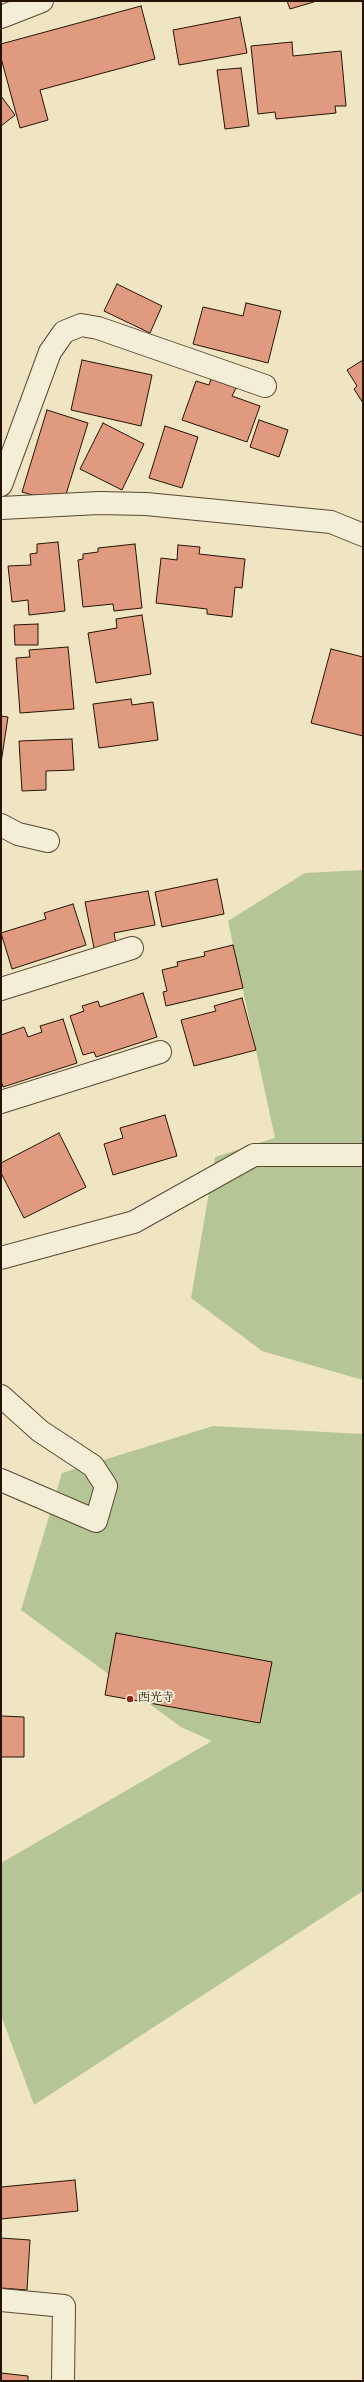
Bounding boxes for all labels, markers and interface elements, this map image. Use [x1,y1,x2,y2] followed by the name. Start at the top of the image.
[138,1692,174,1706] place label: 西光寺
[125,1694,135,1704] marker: 西光寺

